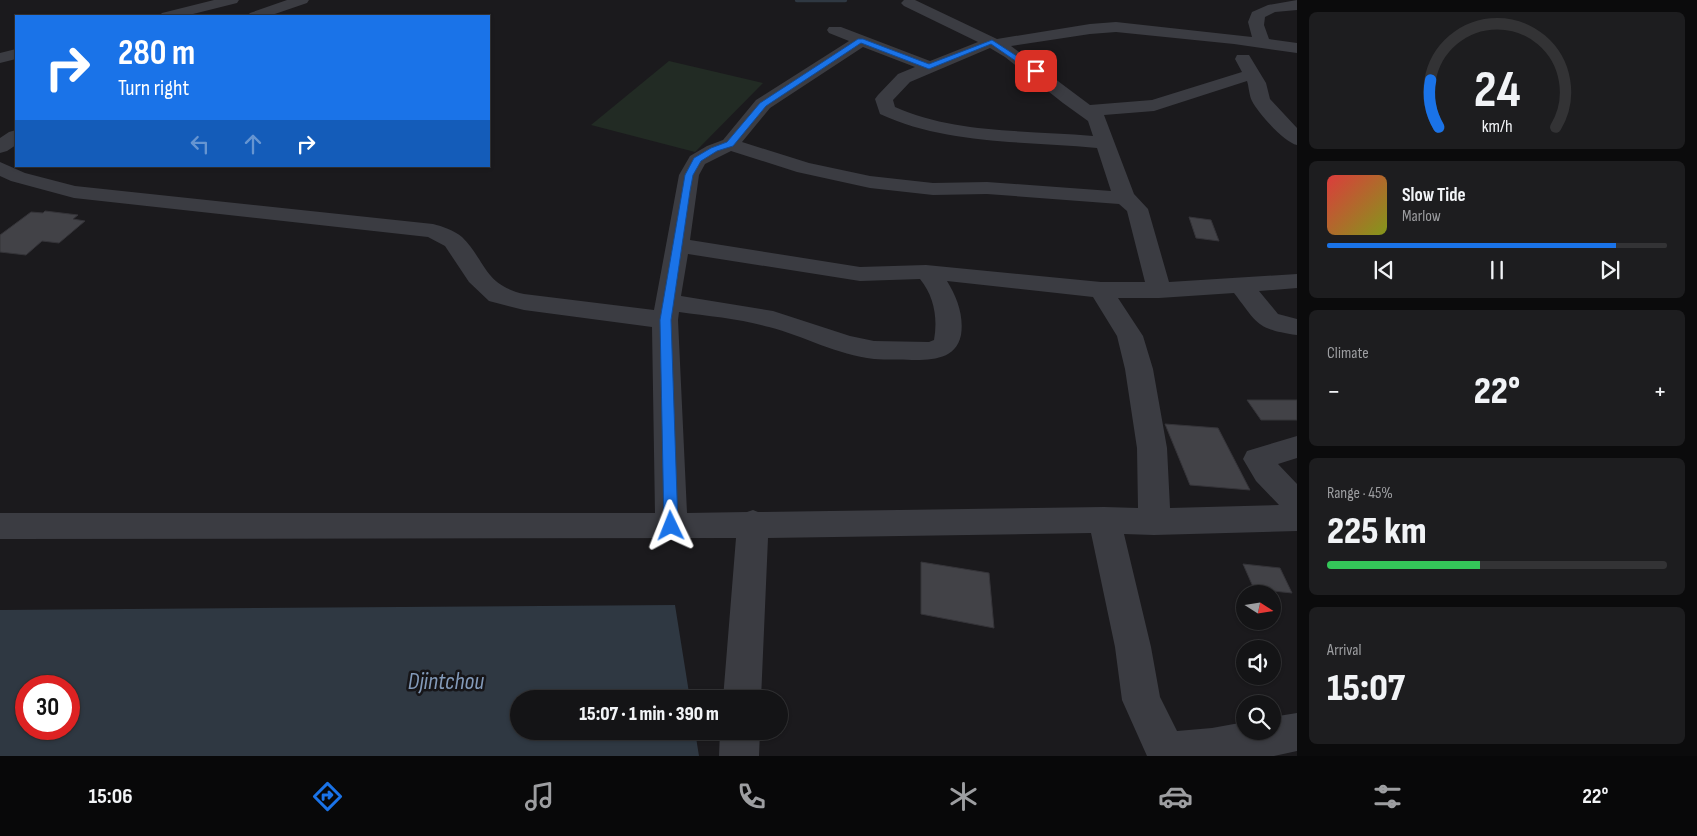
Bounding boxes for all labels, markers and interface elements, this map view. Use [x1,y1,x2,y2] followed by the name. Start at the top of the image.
[118,32,195,75] text: 280 m
[35,35,100,100] icon: right
[1015,50,1057,92] pin
[1022,57,1050,85] icon: arrive
[1474,59,1520,122] text: 24
[118,75,189,102] text: Turn right
[1482,116,1512,137] text: km/h
[186,130,214,158] icon: left
[239,130,267,158] icon: ahead
[292,130,320,158] icon: right
[1402,184,1466,207] text: Slow Tide
[1402,207,1441,226] text: Marlow
[1370,256,1398,284] icon: previous
[1483,256,1511,284] icon: pause
[1596,256,1624,284] icon: next
[1327,344,1369,363] text: Climate
[1474,369,1520,414] text: 22°
[1327,375,1341,408] text: −
[1653,375,1667,408] text: +
[1327,484,1393,503] text: Range · 45%
[644,499,696,551] position arrow
[1327,509,1427,554] text: 225 km
[1236,585,1281,630] north arrow
[1236,585,1281,740] map controls
[1236,640,1281,685] button: sound
[1327,641,1361,660] text: Arrival
[1327,666,1405,711] text: 15:07
[408,667,484,696] water label: Djintchou
[15,675,80,740] speed limit sign: 30
[1236,695,1281,740] button: search
[579,703,719,726] text: 15:07 · 1 min · 390 m
[310,779,345,814] icon: directions
[522,779,557,814] icon: music
[734,779,769,814] icon: phone
[946,779,981,814] icon: climate
[1158,779,1193,814] icon: car
[1370,779,1405,814] icon: filters
[89,783,133,810] text: 15:06
[1582,783,1608,810] text: 22°

